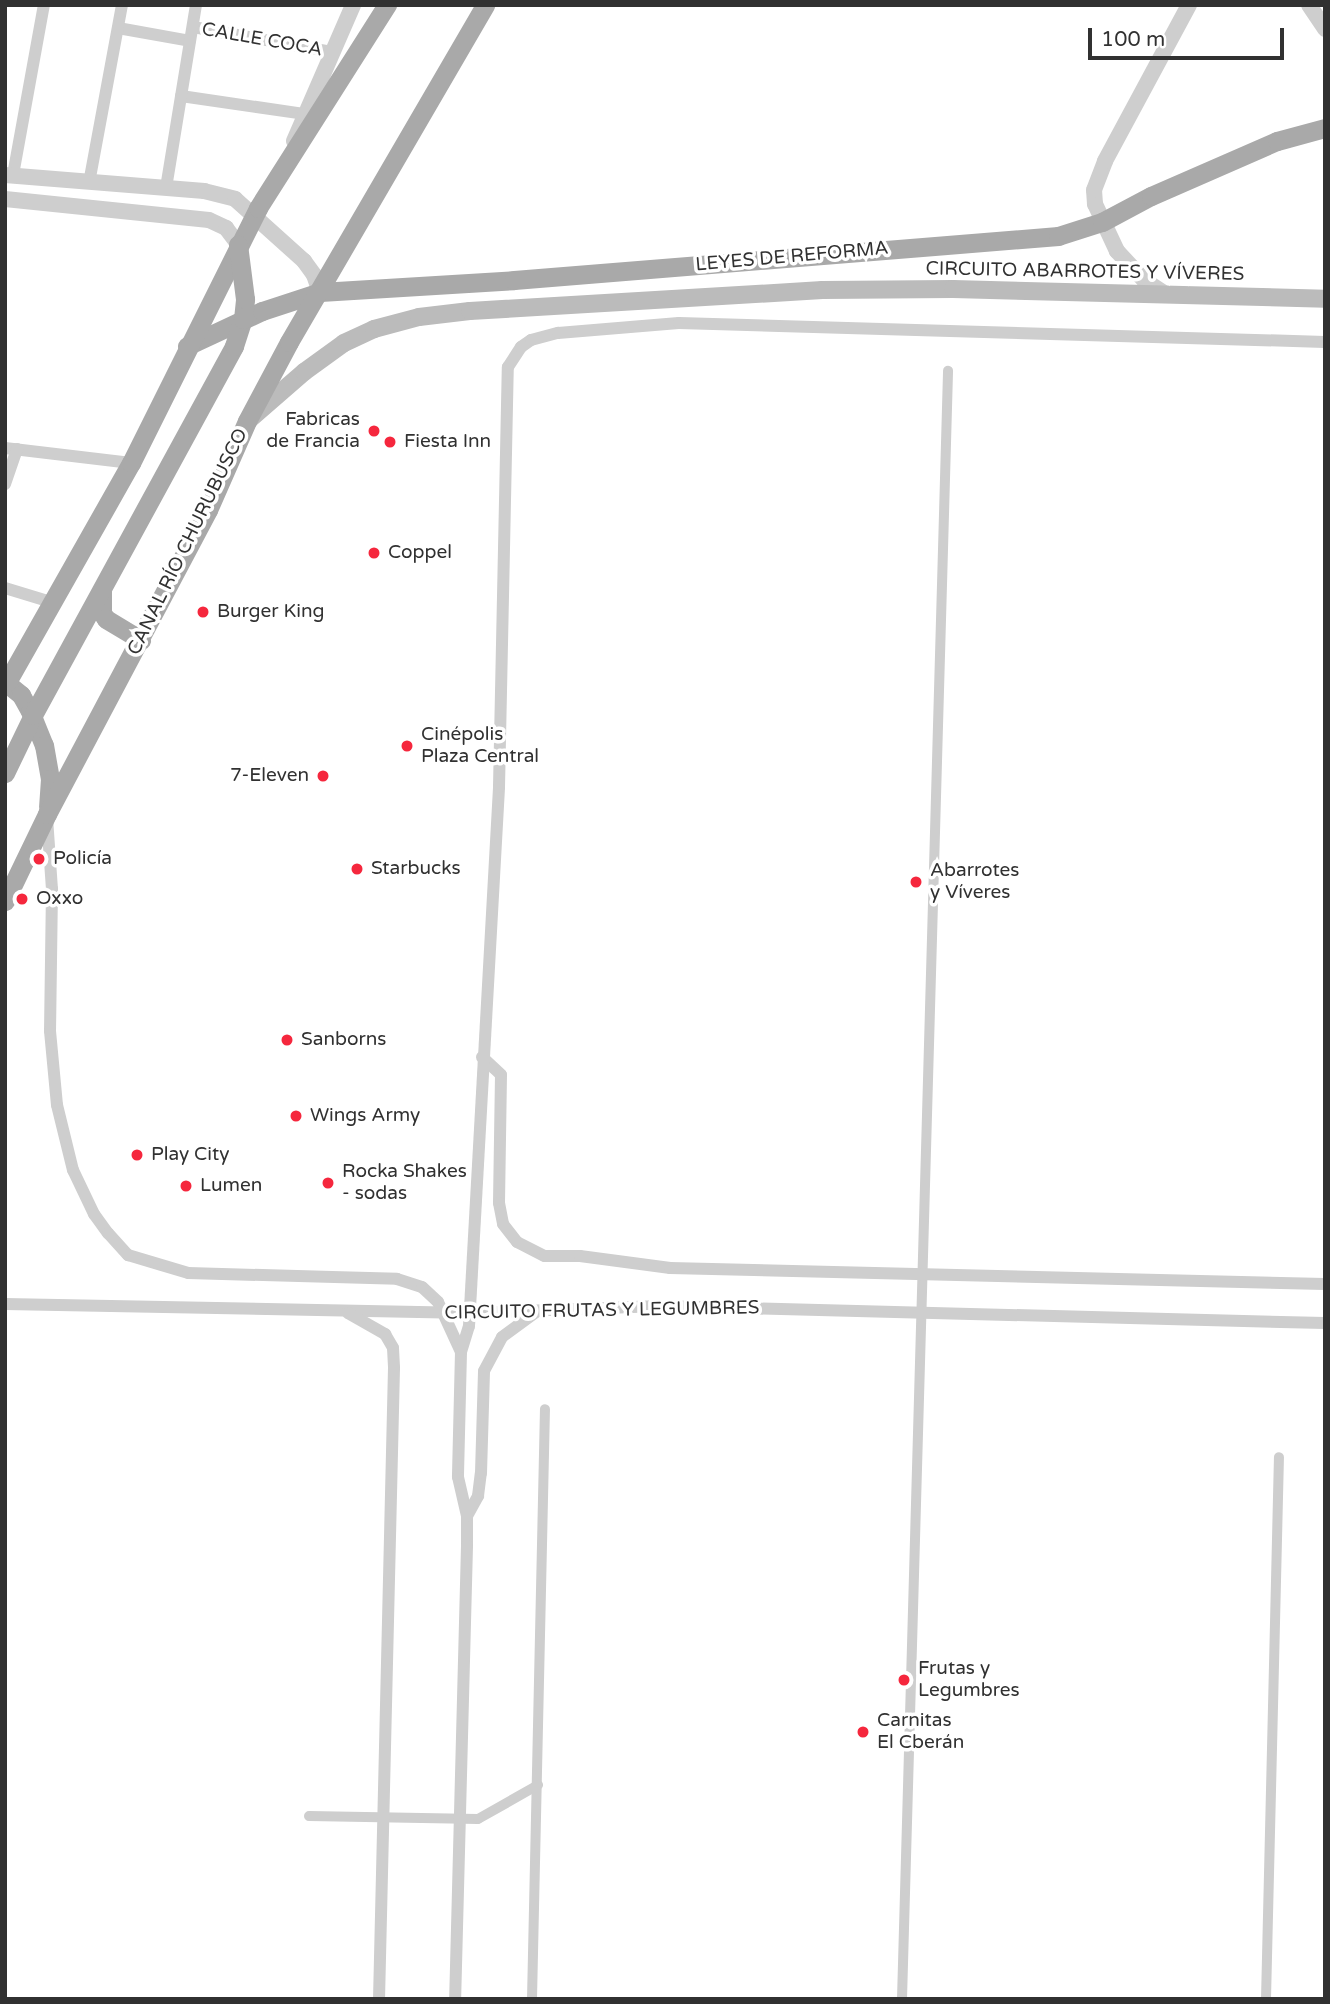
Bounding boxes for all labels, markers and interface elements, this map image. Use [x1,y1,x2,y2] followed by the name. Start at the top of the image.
[1092,14,1288,58] scale bar
[200,18,324,62] street label: CALLE COCA
[1101,27,1165,52] text: 100 m
[695,237,889,277] street label: LEYES DE REFORMA
[925,258,1245,286] street label: CIRCUITO ABARROTES Y VÍVERES
[266,409,360,453] place label: Fabricas de Francia
[366,423,382,439] marker: Fabricas de Francia
[123,425,253,659] street label: CANAL RÍO CHURUBUSCO
[404,431,491,453] place label: Fiesta Inn
[382,434,398,450] marker: Fiesta Inn
[388,542,452,564] place label: Coppel
[366,545,382,561] marker: Coppel
[217,601,325,623] place label: Burger King
[195,604,211,620] marker: Burger King
[421,724,539,768] place label: Cinépolis Plaza Central
[399,738,415,754] marker: Cinépolis Plaza Central
[230,765,309,787] place label: 7-Eleven
[315,768,331,784] marker: 7-Eleven
[53,848,112,870] place label: Policía
[31,851,47,867] marker: Policía
[371,858,461,880] place label: Starbucks
[930,860,1019,904] place label: Abarrotes y Víveres
[349,861,365,877] marker: Starbucks
[908,874,924,890] marker: Abarrotes y Víveres
[36,888,83,910] place label: Oxxo
[14,891,30,907] marker: Oxxo
[301,1029,386,1051] place label: Sanborns
[279,1032,295,1048] marker: Sanborns
[310,1105,420,1127] place label: Wings Army
[288,1108,304,1124] marker: Wings Army
[151,1144,229,1166] place label: Play City
[129,1147,145,1163] marker: Play City
[342,1161,467,1205] place label: Rocka Shakes - sodas
[200,1175,262,1197] place label: Lumen
[320,1175,336,1191] marker: Rocka Shakes - sodas
[178,1178,194,1194] marker: Lumen
[444,1297,760,1325] street label: CIRCUITO FRUTAS Y LEGUMBRES
[918,1658,1020,1702] place label: Frutas y Legumbres
[896,1672,912,1688] marker: Frutas y Legumbres
[877,1710,964,1754] place label: Carnitas El Cberán
[855,1724,871,1740] marker: Carnitas El Cberán

